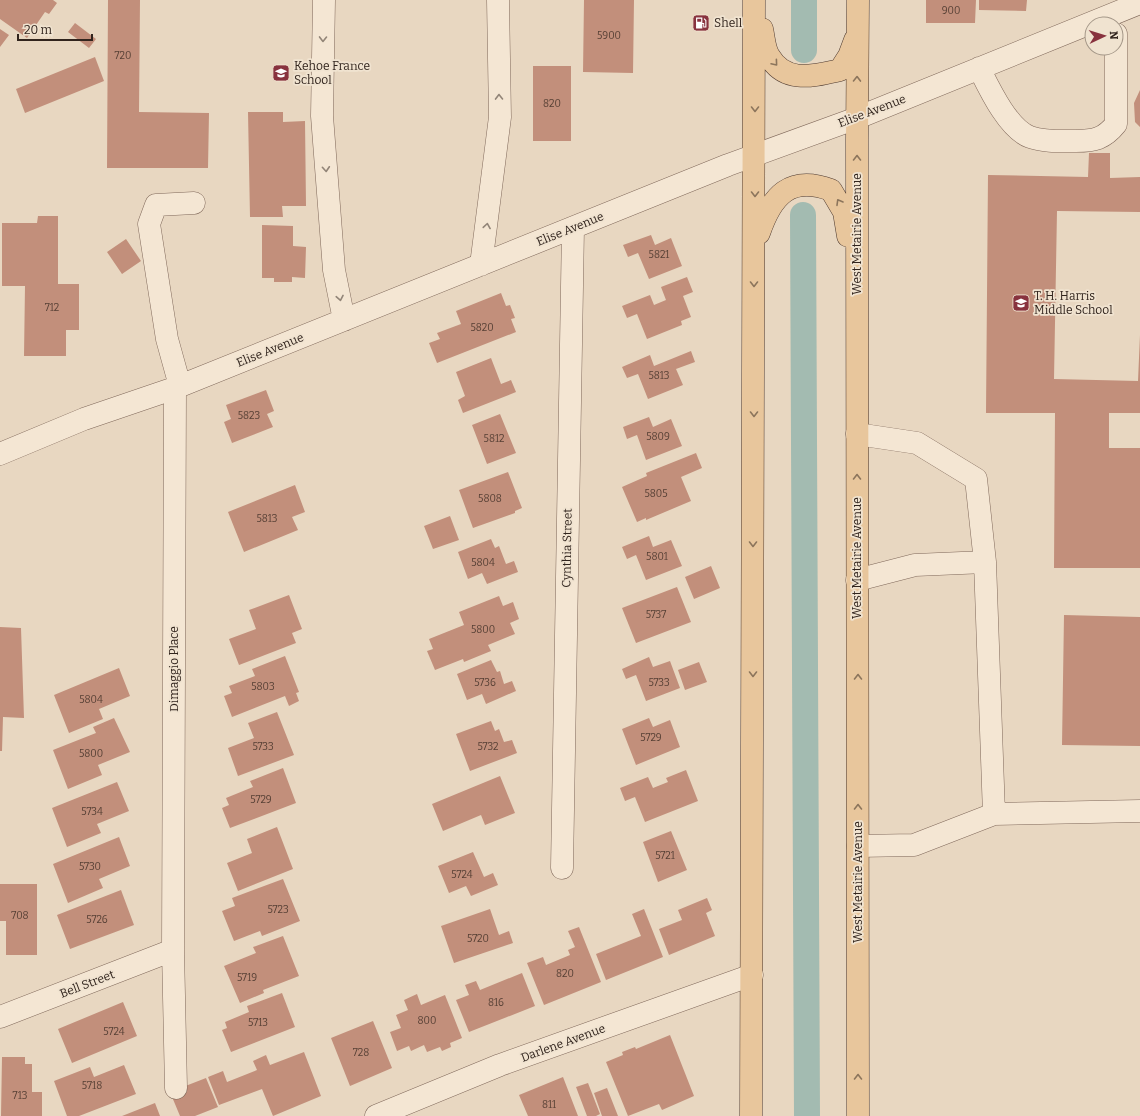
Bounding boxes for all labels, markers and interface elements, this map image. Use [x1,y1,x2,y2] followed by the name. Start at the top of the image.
[942,5,960,17] house number: 900
[691,13,711,33] fuel station icon: Shell
[18,16,92,42] scale bar
[714,16,743,30] place label: Shell
[1084,16,1124,56] north arrow
[24,23,53,37] text: 20 m
[597,30,621,42] house number: 5900
[1107,31,1120,41] text: N
[319,36,327,42] one-way arrow
[115,50,131,62] house number: 720
[294,59,370,87] place label: Kehoe France School
[771,59,778,66] one-way arrow
[271,63,291,83] school or university icon: Kehoe France School
[853,76,861,82] one-way arrow
[836,92,908,130] street label: Elise Avenue
[495,94,503,100] one-way arrow
[543,98,561,110] house number: 820
[751,106,759,112] one-way arrow
[853,155,861,161] one-way arrow
[322,166,331,172] one-way arrow
[850,173,864,295] street label: West Metairie Avenue
[751,191,759,197] one-way arrow
[836,199,843,206] one-way arrow
[534,209,606,249] street label: Elise Avenue
[482,223,491,229] one-way arrow
[649,249,669,261] house number: 5821
[750,281,758,287] one-way arrow
[1034,289,1113,317] place label: T. H. Harris Middle School
[1011,293,1031,313] school or university icon: T. H. Harris Middle School
[335,295,343,301] one-way arrow
[45,302,59,314] house number: 712
[470,322,494,334] house number: 5820
[234,330,306,370] street label: Elise Avenue
[648,370,670,382] house number: 5813
[238,410,261,422] house number: 5823
[750,411,758,417] one-way arrow
[646,431,670,443] house number: 5809
[484,433,504,445] house number: 5812
[853,474,861,480] one-way arrow
[644,488,668,500] house number: 5805
[478,493,502,505] house number: 5808
[850,497,864,619] street label: West Metairie Avenue
[559,508,575,588] street label: Cynthia Street
[256,513,278,525] house number: 5813
[749,541,757,547] one-way arrow
[646,551,668,563] house number: 5801
[471,557,495,569] house number: 5804
[646,609,666,621] house number: 5737
[471,624,495,636] house number: 5800
[167,626,181,712] street label: Dimaggio Place
[749,671,757,677] one-way arrow
[854,674,862,680] one-way arrow
[474,677,496,689] house number: 5736
[648,677,670,689] house number: 5733
[251,681,275,693] house number: 5803
[79,694,103,706] house number: 5804
[640,732,662,744] house number: 5729
[252,741,274,753] house number: 5733
[477,741,499,753] house number: 5732
[79,748,103,760] house number: 5800
[250,794,272,806] house number: 5729
[854,804,862,810] one-way arrow
[81,806,103,818] house number: 5734
[851,821,865,943] street label: West Metairie Avenue
[655,850,675,862] house number: 5721
[79,861,101,873] house number: 5730
[451,869,473,881] house number: 5724
[267,904,289,916] house number: 5723
[11,910,29,922] house number: 708
[86,914,108,926] house number: 5726
[467,933,489,945] house number: 5720
[58,967,117,1001] street label: Bell Street
[556,968,574,980] house number: 820
[237,972,257,984] house number: 5719
[488,997,504,1009] house number: 816
[418,1015,436,1027] house number: 800
[248,1017,268,1029] house number: 5713
[519,1021,607,1065] street label: Darlene Avenue
[103,1026,125,1038] house number: 5724
[353,1047,369,1059] house number: 728
[854,1074,862,1080] one-way arrow
[82,1080,102,1092] house number: 5718
[13,1090,28,1102] house number: 713
[542,1099,556,1111] house number: 811

